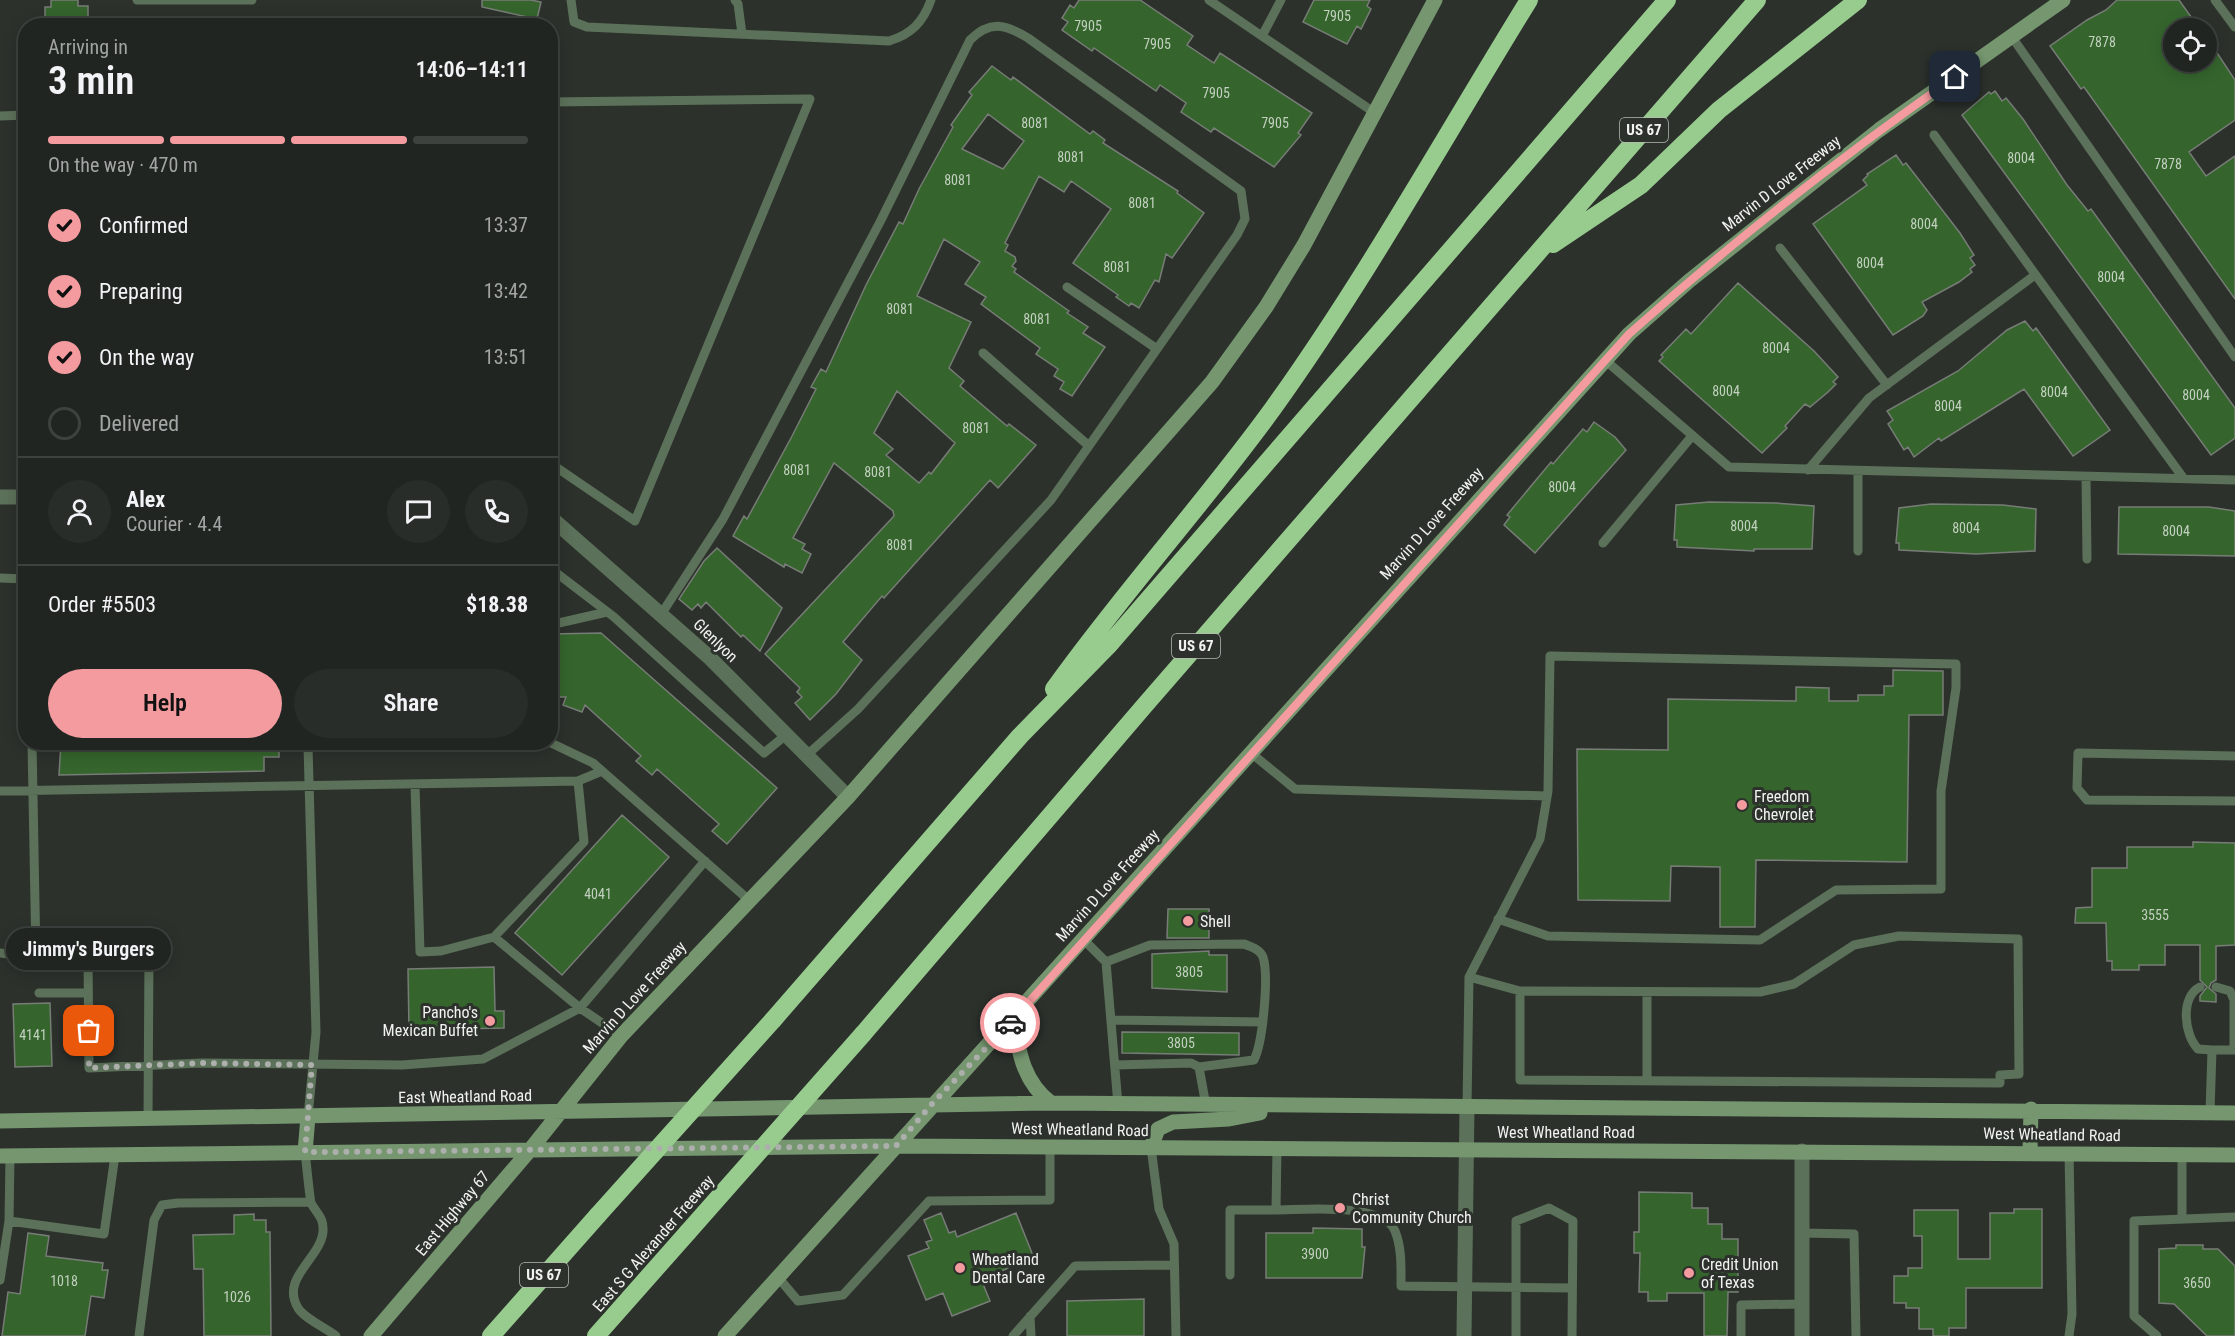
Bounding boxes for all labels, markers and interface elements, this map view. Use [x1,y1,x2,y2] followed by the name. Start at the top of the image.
[1323,8,1351,24] house number: 7905
[1074,18,1102,34] house number: 7905
[2163,18,2217,72] map controls
[2163,18,2217,72] button: locate
[2088,34,2116,50] house number: 7878
[48,35,128,59] text: Arriving in
[1143,36,1171,52] house number: 7905
[1929,51,1980,102] pin
[416,57,528,82] text: 14:06–14:11
[48,58,134,104] text: 3 min
[1938,60,1971,93] icon: home
[1202,85,1230,101] house number: 7905
[1021,115,1049,131] house number: 8081
[1261,115,1289,131] house number: 7905
[1620,118,1668,142] road number: US 67
[1718,131,1844,235] street label: Marvin D Love Freeway
[1057,149,1085,165] house number: 8081
[2007,150,2035,166] house number: 8004
[48,153,198,177] text: On the way · 470 m
[2154,156,2182,172] house number: 7878
[944,172,972,188] house number: 8081
[1128,195,1156,211] house number: 8081
[48,209,81,242] icon: check
[99,213,188,238] text: Confirmed
[484,213,528,237] text: 13:37
[1910,216,1938,232] house number: 8004
[1856,255,1884,271] house number: 8004
[1103,259,1131,275] house number: 8081
[2097,269,2125,285] house number: 8004
[48,275,81,308] icon: check
[99,279,183,304] text: Preparing
[484,279,528,303] text: 13:42
[886,301,914,317] house number: 8081
[1023,311,1051,327] house number: 8081
[1762,340,1790,356] house number: 8004
[48,341,81,374] icon: check
[99,345,194,370] text: On the way
[484,345,528,369] text: 13:51
[1712,383,1740,399] house number: 8004
[2040,384,2068,400] house number: 8004
[2182,387,2210,403] house number: 8004
[1934,398,1962,414] house number: 8004
[99,411,179,436] text: Delivered
[962,420,990,436] house number: 8081
[783,462,811,478] house number: 8081
[1376,463,1487,583] street label: Marvin D Love Freeway
[864,464,892,480] house number: 8081
[1548,479,1576,495] house number: 8004
[48,480,111,543] button: person
[387,480,450,543] button: chat
[465,480,528,543] button: phone
[126,487,165,512] text: Alex
[126,512,222,536] text: Courier · 4.4
[1730,518,1758,534] house number: 8004
[1952,520,1980,536] house number: 8004
[2162,523,2190,539] house number: 8004
[886,537,914,553] house number: 8081
[48,592,156,617] text: Order #5503
[466,592,528,617] text: $18.38
[689,615,742,666] street label: Glenlyon
[1172,634,1220,658] road number: US 67
[48,669,282,738] button: Help
[294,669,528,738] button: Share
[1754,787,1814,824] place label: Freedom Chevrolet
[1735,798,1749,812] marker: Freedom Chevrolet
[1052,825,1163,945] street label: Marvin D Love Freeway
[584,886,612,902] house number: 4041
[2141,907,2169,923] house number: 3555
[1200,912,1231,931] place label: Shell
[1181,914,1195,928] marker: Shell
[7,929,172,971] callout: Jimmy's Burgers
[23,937,154,961] text: Jimmy's Burgers
[579,937,690,1057] street label: Marvin D Love Freeway
[1175,964,1203,980] house number: 3805
[980,993,1040,1053] courier
[383,1003,478,1040] place label: Pancho's Mexican Buffet
[63,1005,114,1056] pin
[994,1007,1027,1040] icon: car
[72,1014,105,1047] icon: bag
[483,1014,497,1028] marker: Pancho's Mexican Buffet
[19,1027,47,1043] house number: 4141
[1167,1035,1195,1051] house number: 3805
[398,1086,532,1107] street label: East Wheatland Road
[1011,1119,1149,1140] street label: West Wheatland Road
[1497,1123,1635,1142] street label: West Wheatland Road
[1983,1124,2121,1145] street label: West Wheatland Road
[411,1167,493,1259] street label: East Highway 67
[589,1171,718,1316] street label: East S G Alexander Freeway
[1352,1190,1472,1227] place label: Christ Community Church
[1333,1201,1347,1215] marker: Christ Community Church
[1301,1246,1329,1262] house number: 3900
[972,1250,1045,1287] place label: Wheatland Dental Care
[1701,1255,1779,1292] place label: Credit Union of Texas
[953,1261,967,1275] marker: Wheatland Dental Care
[520,1263,568,1287] road number: US 67
[1682,1266,1696,1280] marker: Credit Union of Texas
[50,1273,78,1289] house number: 1018
[2183,1275,2211,1291] house number: 3650
[223,1289,251,1305] house number: 1026

